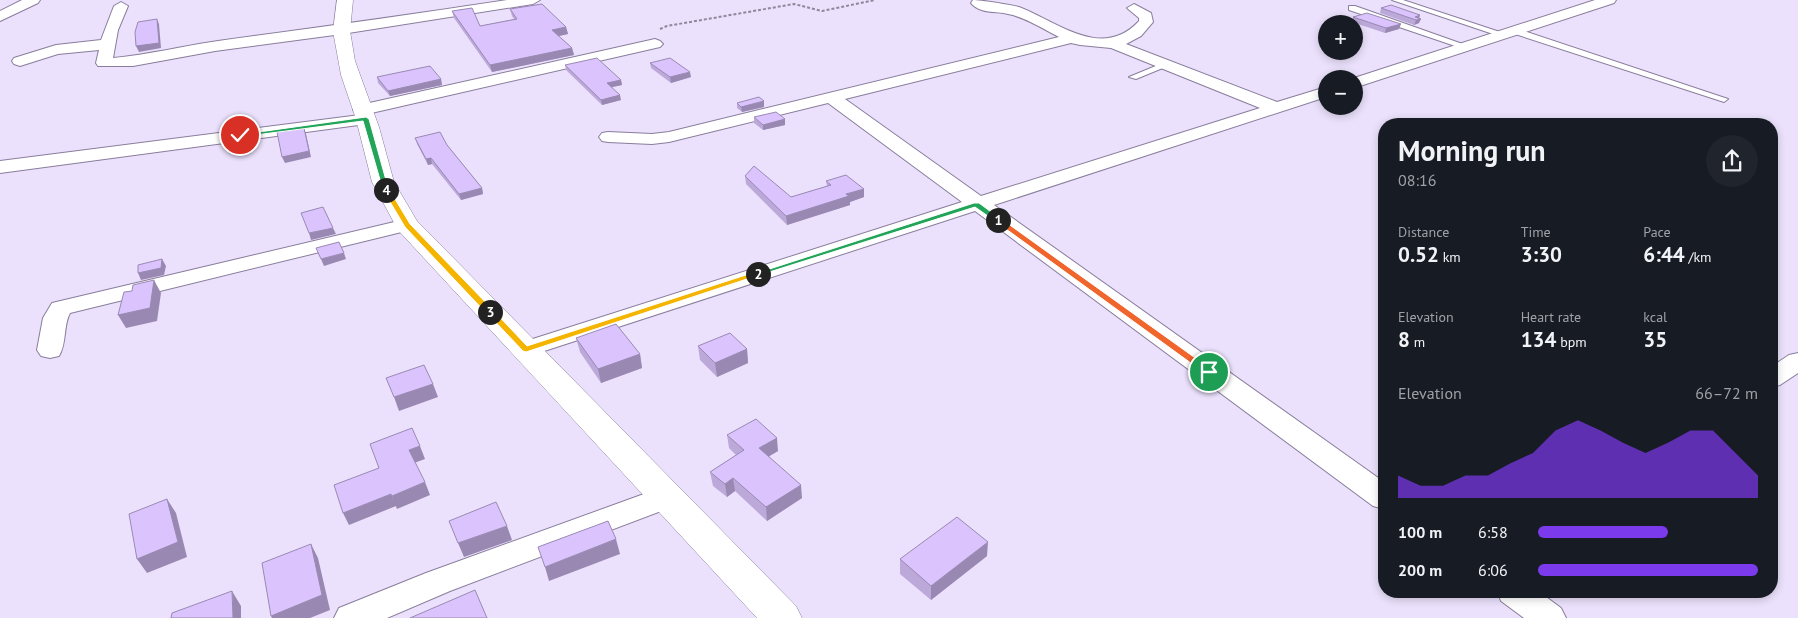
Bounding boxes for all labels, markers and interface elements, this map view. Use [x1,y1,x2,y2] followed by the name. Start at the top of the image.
[1318,15,1363,115] map controls
[1318,15,1363,60] button: +
[1318,70,1363,115] button: −
[219,114,261,156] pin
[226,121,254,149] icon: check
[1398,132,1546,169] text: Morning run
[1706,135,1758,187] button: share
[1398,170,1436,190] text: 08:16
[374,178,398,202] pin: 4
[383,181,390,199] text: 4
[986,208,1010,232] pin: 1
[995,211,1002,229] text: 1
[1398,223,1449,241] text: Distance
[1521,223,1551,241] text: Time
[1643,223,1671,241] text: Pace
[1398,241,1439,268] text: 0.52
[1521,241,1562,268] text: 3:30
[1643,241,1685,268] text: 6:44
[1439,248,1461,266] text: km
[1685,248,1711,266] text: /km
[746,262,770,286] pin: 2
[755,265,762,283] text: 2
[478,300,502,324] pin: 3
[487,303,494,321] text: 3
[1398,308,1454,326] text: Elevation
[1521,308,1581,326] text: Heart rate
[1643,308,1667,326] text: kcal
[1398,326,1410,353] text: 8
[1521,326,1556,353] text: 134
[1643,326,1667,353] text: 35
[1410,333,1425,351] text: m
[1556,333,1587,351] text: bpm
[1188,351,1230,393] pin
[1195,358,1223,386] icon: arrive
[1398,383,1462,403] text: Elevation
[1695,383,1758,403] text: 66–72 m
[1398,522,1442,542] text: 100 m
[1478,522,1508,542] text: 6:58
[1398,560,1442,580] text: 200 m
[1478,560,1508,580] text: 6:06

